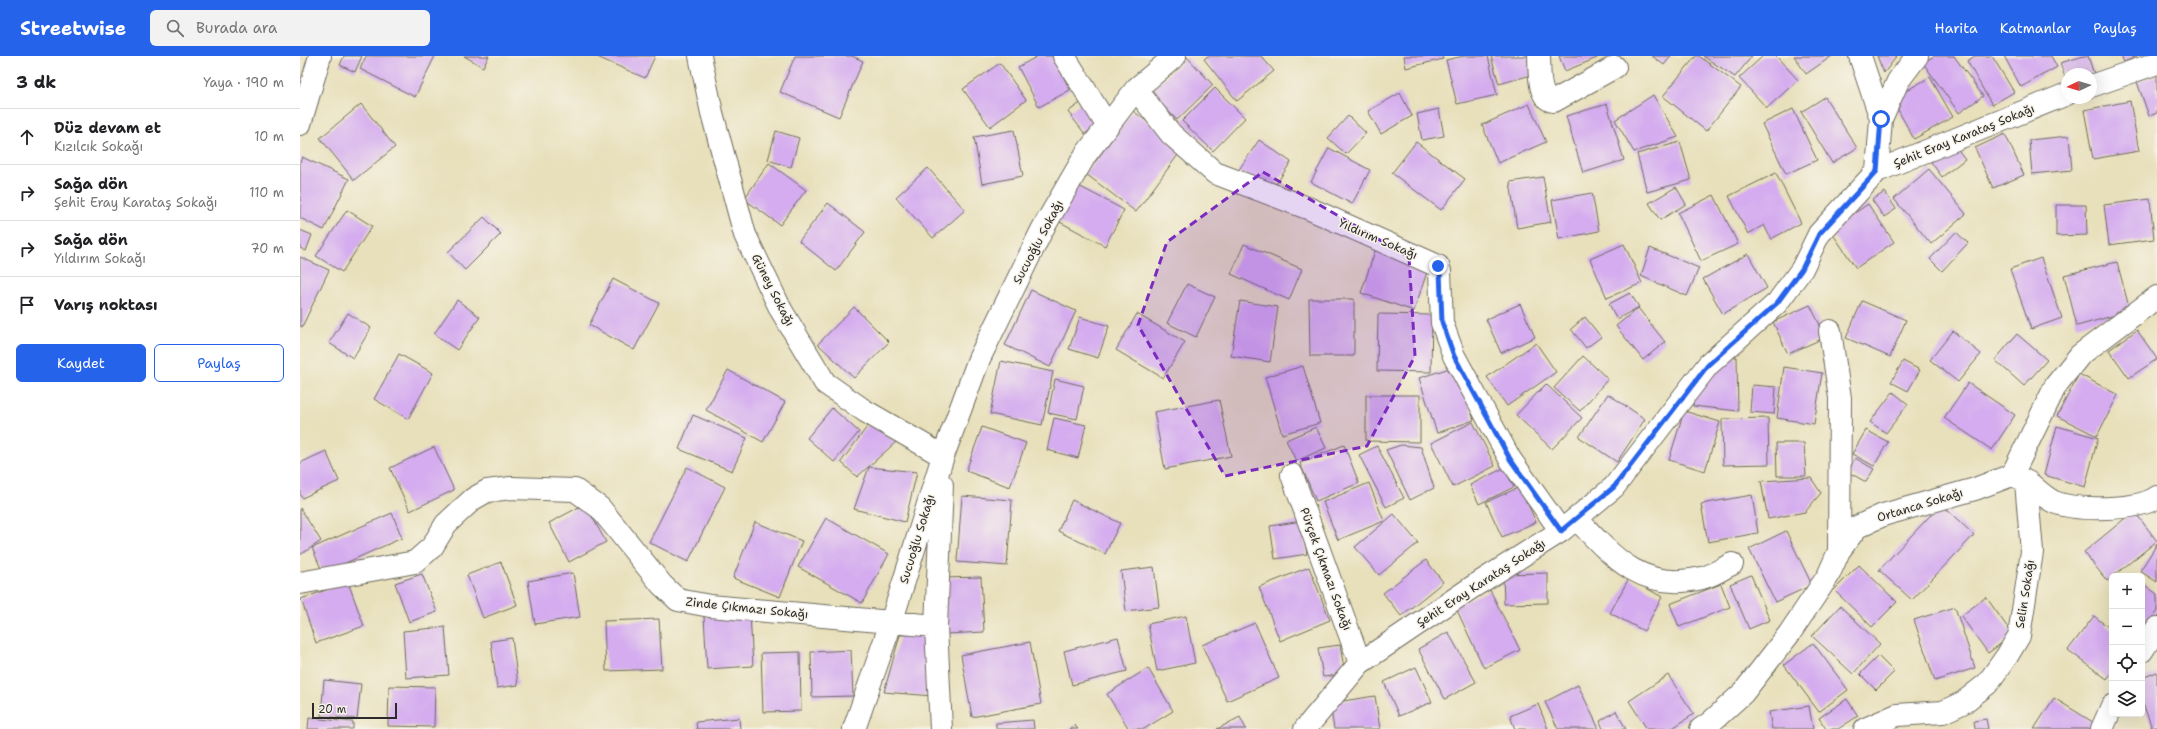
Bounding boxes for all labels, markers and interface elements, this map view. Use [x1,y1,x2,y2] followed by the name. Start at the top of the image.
[150,10,430,46] search box
[20,16,126,41] text: Streetwise
[164,17,186,39] icon: search
[196,18,277,38] text: Burada ara
[1935,19,1978,37] text: Harita
[2000,19,2071,37] text: Katmanlar
[2093,19,2137,37] text: Paylaş
[2061,68,2097,104] north arrow
[16,71,56,93] text: 3 dk
[203,74,284,91] text: Yaya · 190 m
[1891,100,2037,172] street label: Şehit Eray Karataş Sokağı
[1872,110,1890,128] route start
[54,118,161,138] text: Düz devam et
[16,126,38,148] icon: ahead
[254,128,284,145] text: 10 m
[54,138,143,155] text: Kızılcık Sokağı
[54,174,128,194] text: Sağa dön
[16,182,38,204] icon: right
[249,184,284,201] text: 110 m
[54,194,217,211] text: Şehit Eray Karataş Sokağı
[1009,197,1067,287] street label: Sucuoğlu Sokağı
[1336,215,1420,263] street label: Yıldırım Sokağı
[54,230,128,250] text: Sağa dön
[16,238,38,260] icon: right
[250,240,284,257] text: 70 m
[54,250,146,267] text: Yıldırım Sokağı
[748,251,798,329] street label: Güney Sokağı
[1429,257,1447,275] route end
[16,294,38,316] icon: arrive
[54,295,158,315] text: Varış noktası
[16,344,146,382] button: Kaydet
[154,344,284,382] button: Paylaş
[1875,484,1965,526] street label: Ortanca Sokağı
[896,492,938,586] street label: Sucuoğlu Sokağı
[1296,505,1356,633] street label: Pürçek Çıkmazı Sokağı
[1413,535,1549,631] street label: Şehit Eray Karataş Sokağı
[2012,558,2038,630] street label: Selin Sokağı
[2109,573,2145,717] map controls
[2109,573,2145,609] button: +
[685,594,809,622] street label: Zinde Çıkmazı Sokağı
[2109,609,2145,645] button: −
[2109,645,2145,681] button: locate
[2109,681,2145,717] button: layers
[312,701,397,720] scale bar
[318,702,346,717] text: 20 m

